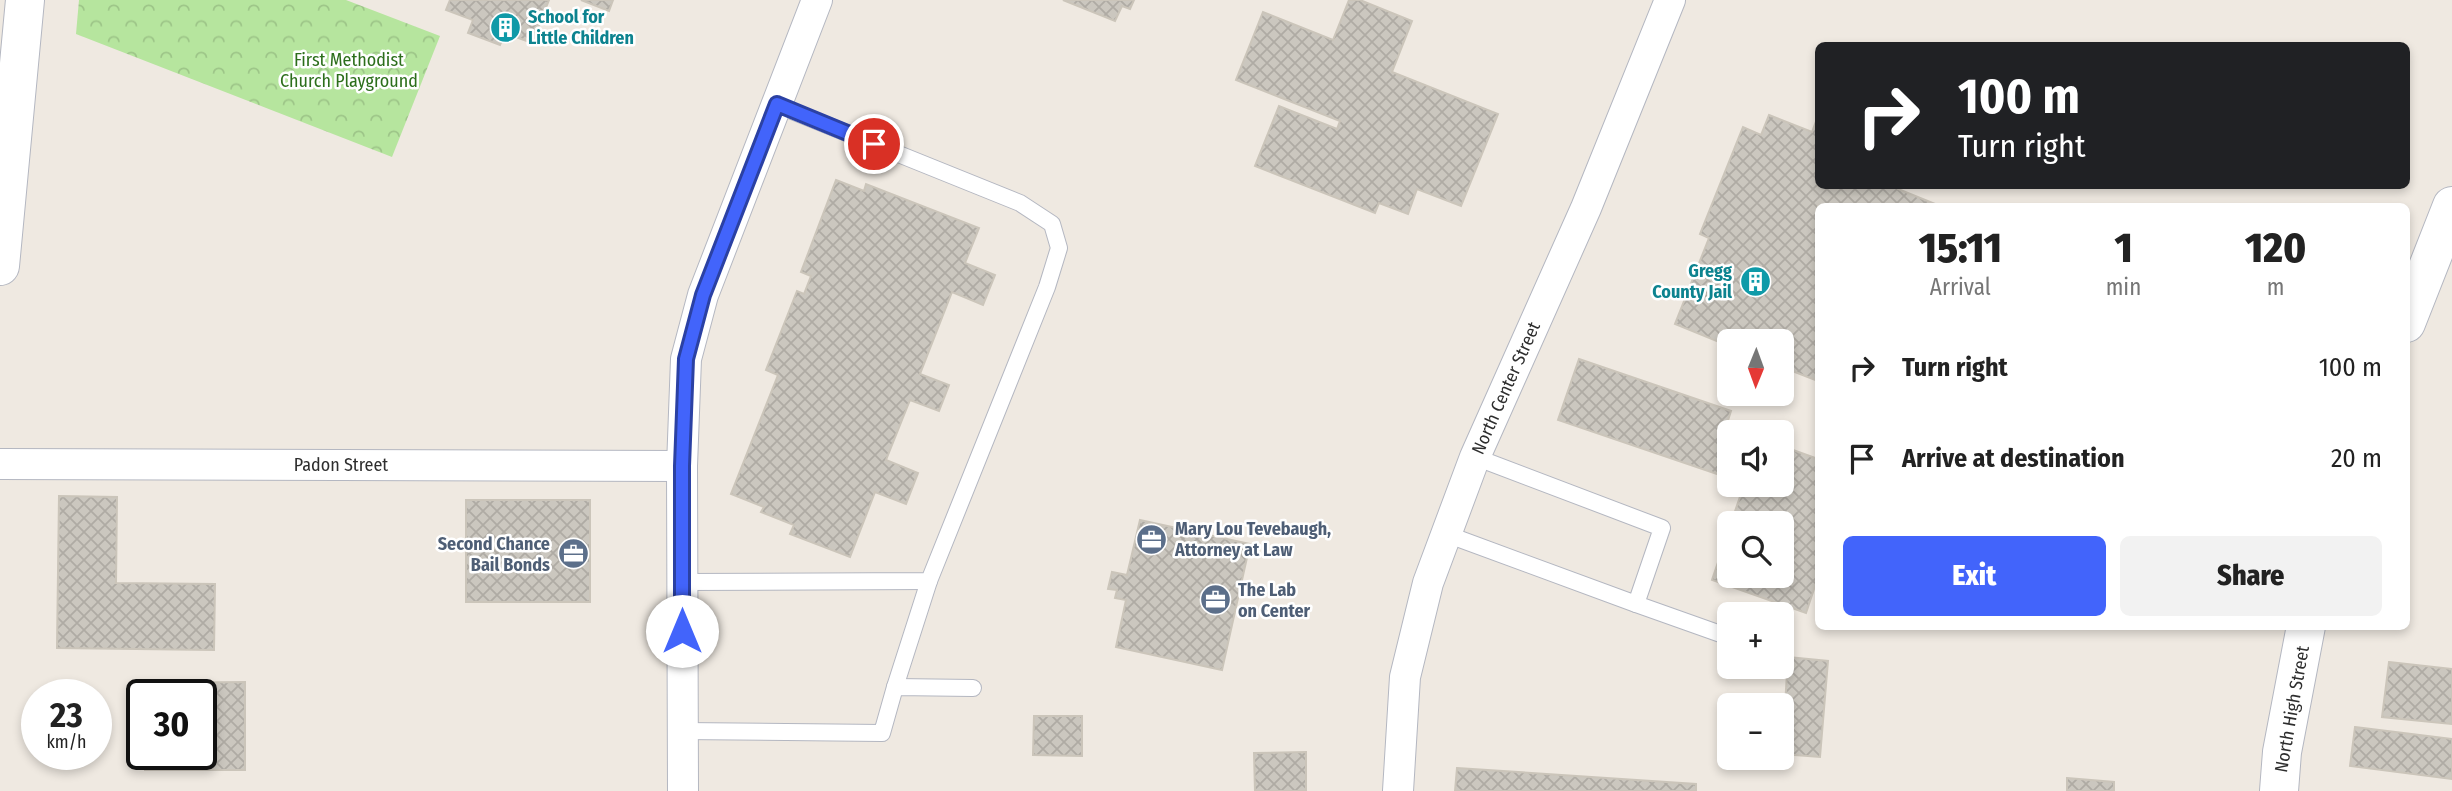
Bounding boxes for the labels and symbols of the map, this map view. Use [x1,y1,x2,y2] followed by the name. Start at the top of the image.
[528,6,634,49] place label: School for Little Children
[488,10,522,44] building icon: School for Little Children
[280,49,418,92] park label: First Methodist Church Playground
[844,114,904,174] pin
[1652,260,1732,303] place label: Gregg County Jail
[1738,264,1772,298] building icon: Gregg County Jail
[1467,318,1545,458] street label: North Center Street
[1717,329,1794,406] north arrow
[294,454,388,476] street label: Padon Street
[1174,518,1331,561] place label: Mary Lou Tevebaugh, Attorney at Law
[1135,522,1169,556] office icon: Mary Lou Tevebaugh, Attorney at Law
[438,533,550,576] place label: Second Chance Bail Bonds
[556,537,590,571] office icon: Second Chance Bail Bonds
[1238,579,1311,622] place label: The Lab on Center
[1198,583,1232,617] office icon: The Lab on Center
[645,594,719,668] position arrow
[2270,644,2314,774] street label: North High Street
[126,679,217,770] speed limit sign: 30

